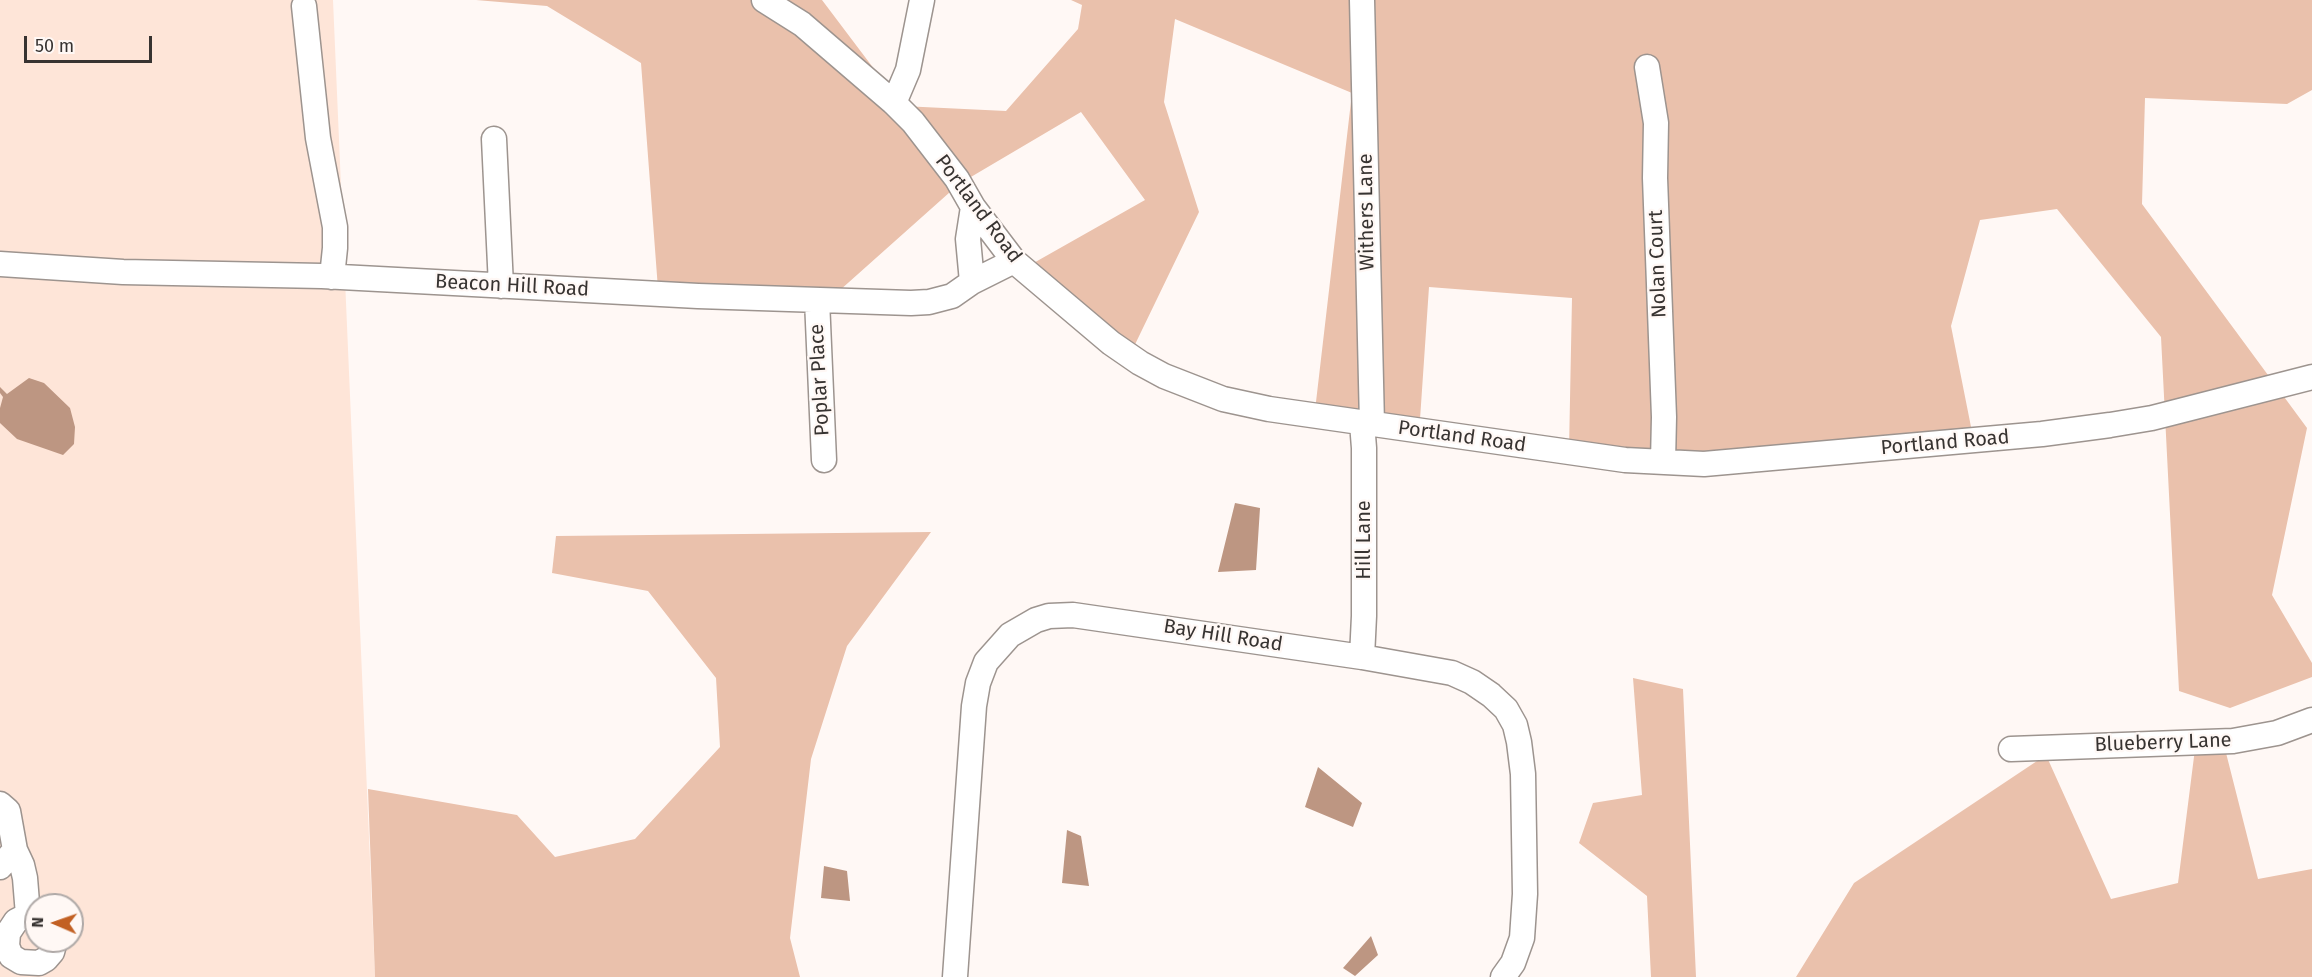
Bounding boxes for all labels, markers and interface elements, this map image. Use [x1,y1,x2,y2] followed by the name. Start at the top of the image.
[27,24,154,62] scale bar
[35,35,74,57] text: 50 m
[930,150,1026,268] street label: Portland Road
[1354,153,1380,271] street label: Withers Lane
[1644,210,1672,318] street label: Nolan Court
[434,270,590,302] street label: Beacon Hill Road
[805,323,835,437] street label: Poplar Place
[1396,416,1528,458] street label: Portland Road
[1880,425,2010,461] street label: Portland Road
[1352,500,1376,580] street label: Hill Lane
[1162,615,1284,657] street label: Bay Hill Road
[2094,729,2232,757] street label: Blueberry Lane
[24,893,84,953] north arrow
[28,917,47,928] text: N

